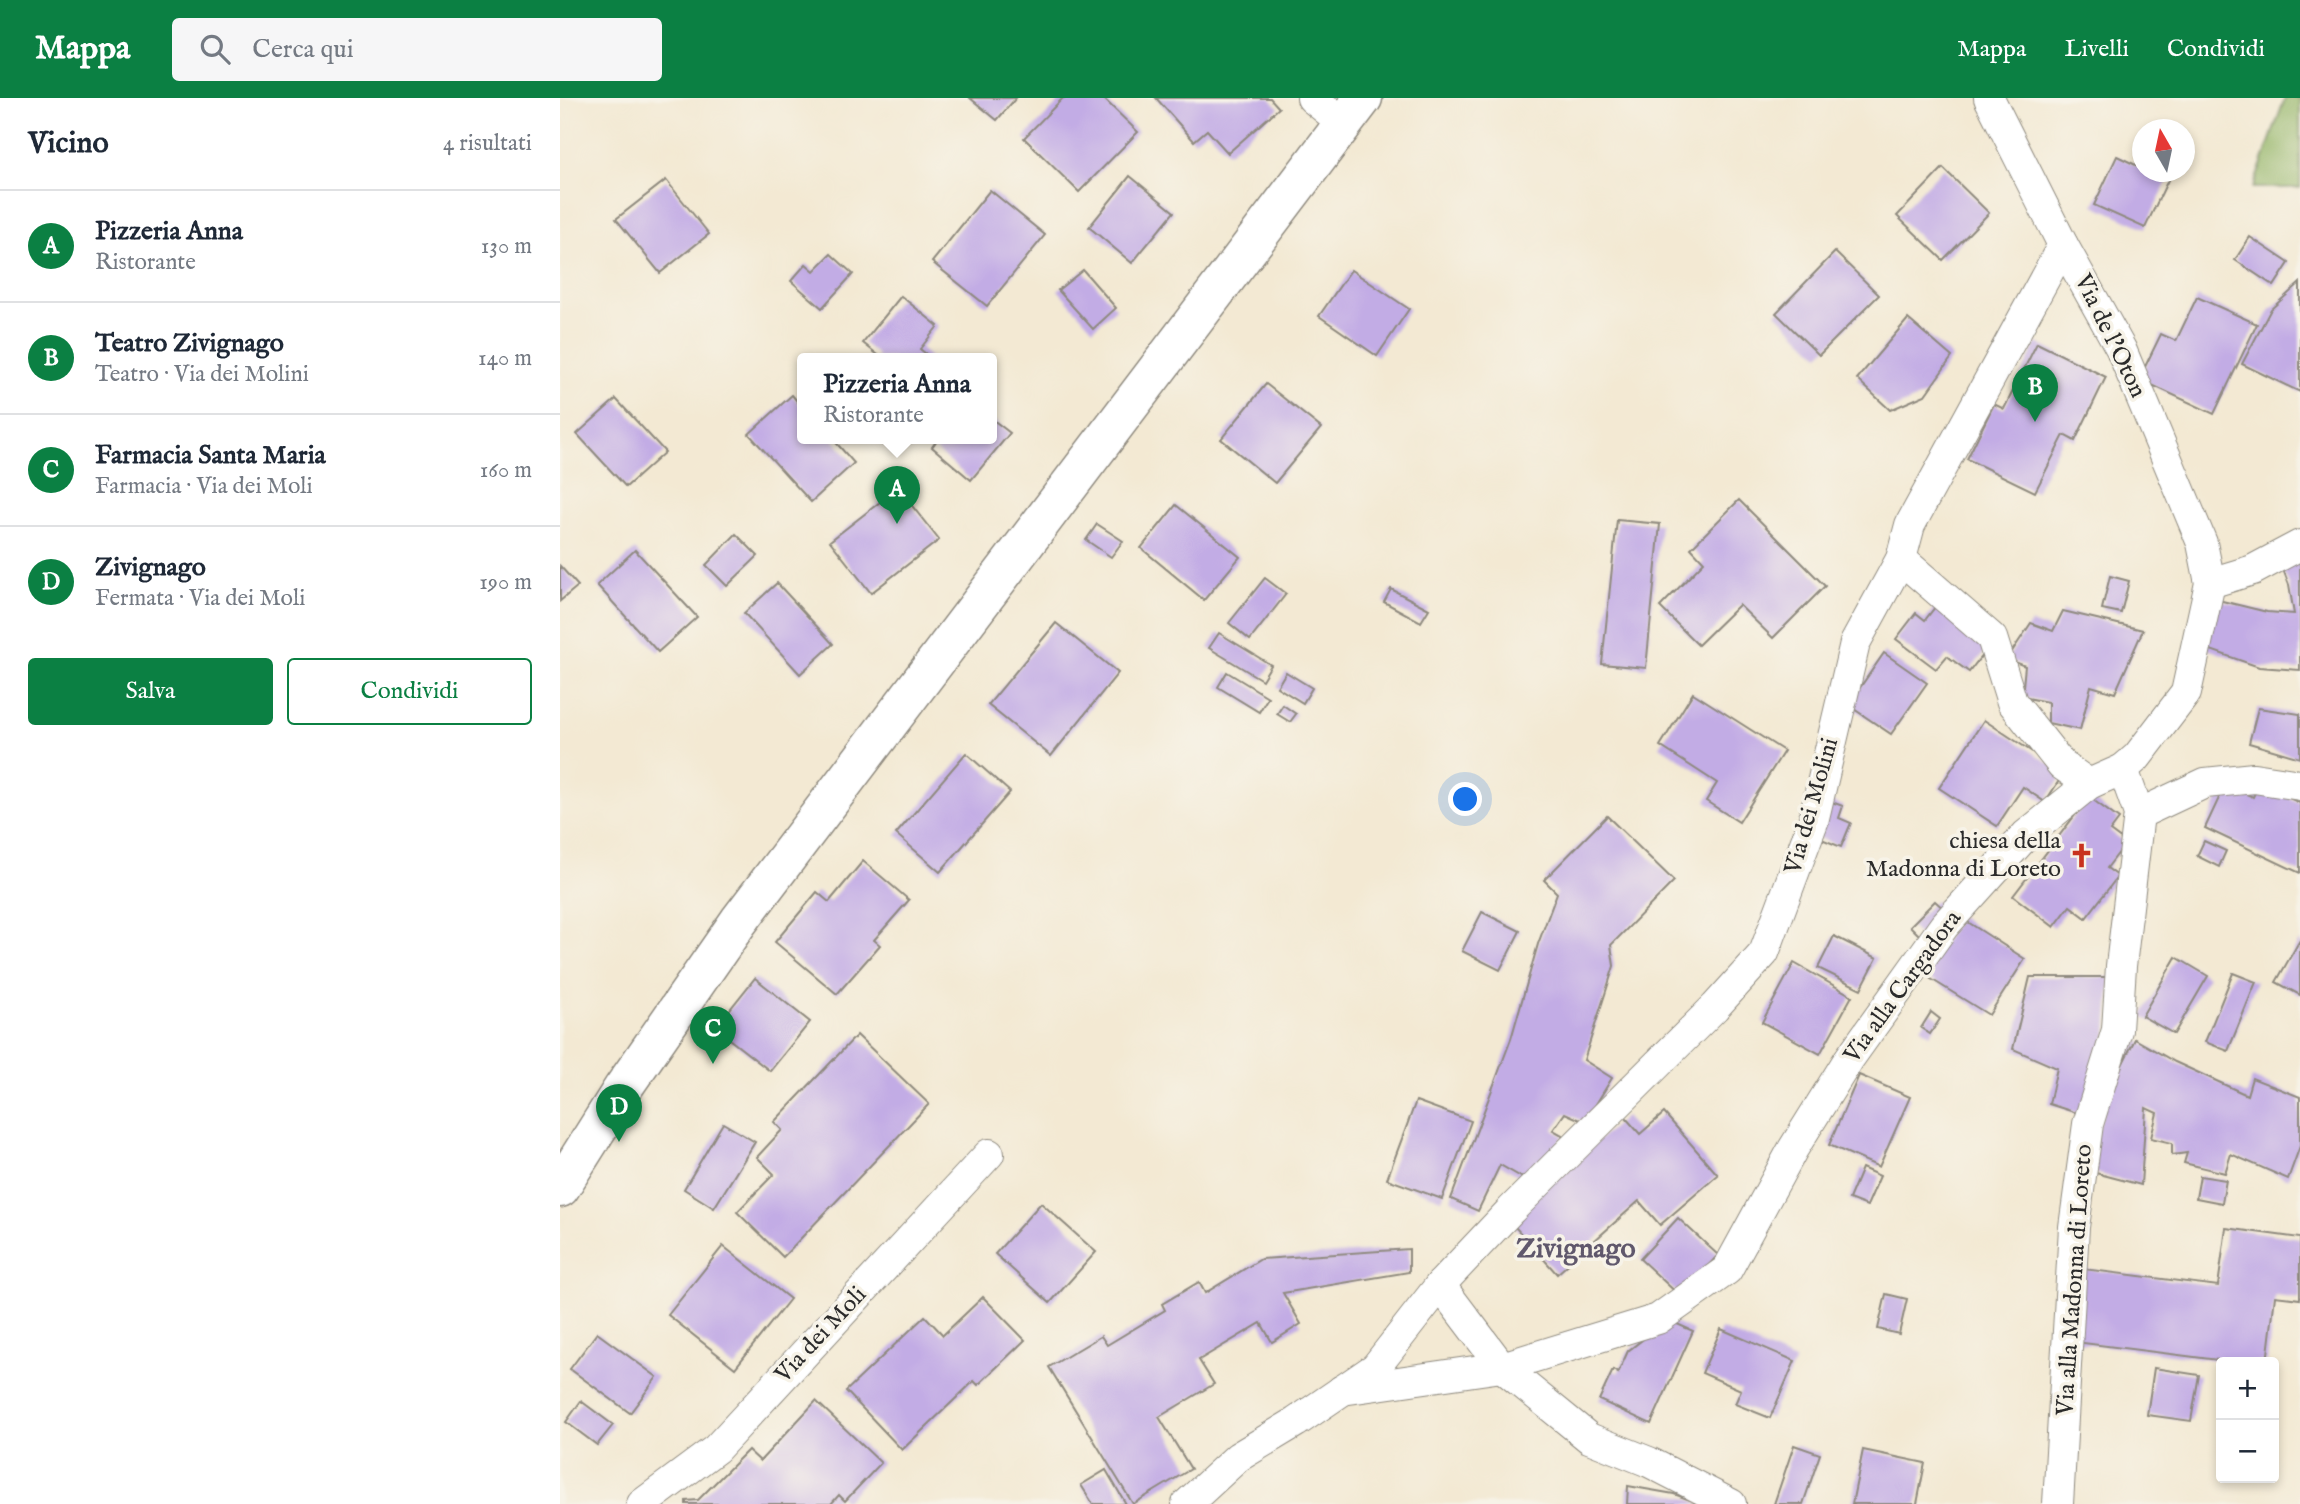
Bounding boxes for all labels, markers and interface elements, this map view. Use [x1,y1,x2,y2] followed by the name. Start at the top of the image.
[172,18,662,81] search box
[35,28,130,70] text: Mappa
[196,30,234,68] icon: search
[252,33,354,66] text: Cerca qui
[1957,34,2026,65] text: Mappa
[2064,34,2129,65] text: Livelli
[2167,34,2265,65] text: Condividi
[2132,119,2195,182] north arrow
[28,125,109,163] text: Vicino
[443,129,532,158] text: 4 risultati
[95,215,243,248] text: Pizzeria Anna
[43,232,59,261] text: A
[481,232,532,261] text: 130 m
[95,248,196,277] text: Ristorante
[2066,268,2153,403] street label: Via de l'Oton
[95,327,284,360] text: Teatro Zivignago
[43,344,59,373] text: B
[478,344,532,373] text: 140 m
[797,353,997,444] popup
[95,360,309,389] text: Teatro · Via dei Molini
[2012,364,2058,422] pin: B
[823,368,971,401] text: Pizzeria Anna
[823,401,924,430] text: Ristorante
[95,439,326,472] text: Farmacia Santa Maria
[43,456,59,485] text: C
[480,456,532,485] text: 160 m
[874,466,920,524] pin: A
[95,472,313,501] text: Farmacia · Via dei Moli
[95,551,206,584] text: Zivignago
[42,568,60,597] text: D
[479,568,532,597] text: 190 m
[95,584,305,613] text: Fermata · Via dei Moli
[28,658,273,725] button: Salva
[287,658,532,725] button: Condividi
[1777,734,1846,879] street label: Via dei Molini
[1448,782,1482,816] your location
[1866,826,2062,885] place label: chiesa della Madonna di Loreto
[2067,841,2095,869] church icon: chiesa della Madonna di Loreto
[1837,904,1969,1070] street label: Via alla Cargadora
[690,1006,736,1064] pin: C
[596,1084,642,1142] pin: D
[2050,1143,2100,1418] street label: Via alla Madonna di Loreto
[1516,1232,1636,1267] district label: Zivignago
[768,1280,874,1391] street label: Via dei Moli
[2216,1357,2279,1483] map controls
[2216,1357,2279,1420] button: +
[2216,1420,2279,1483] button: −

